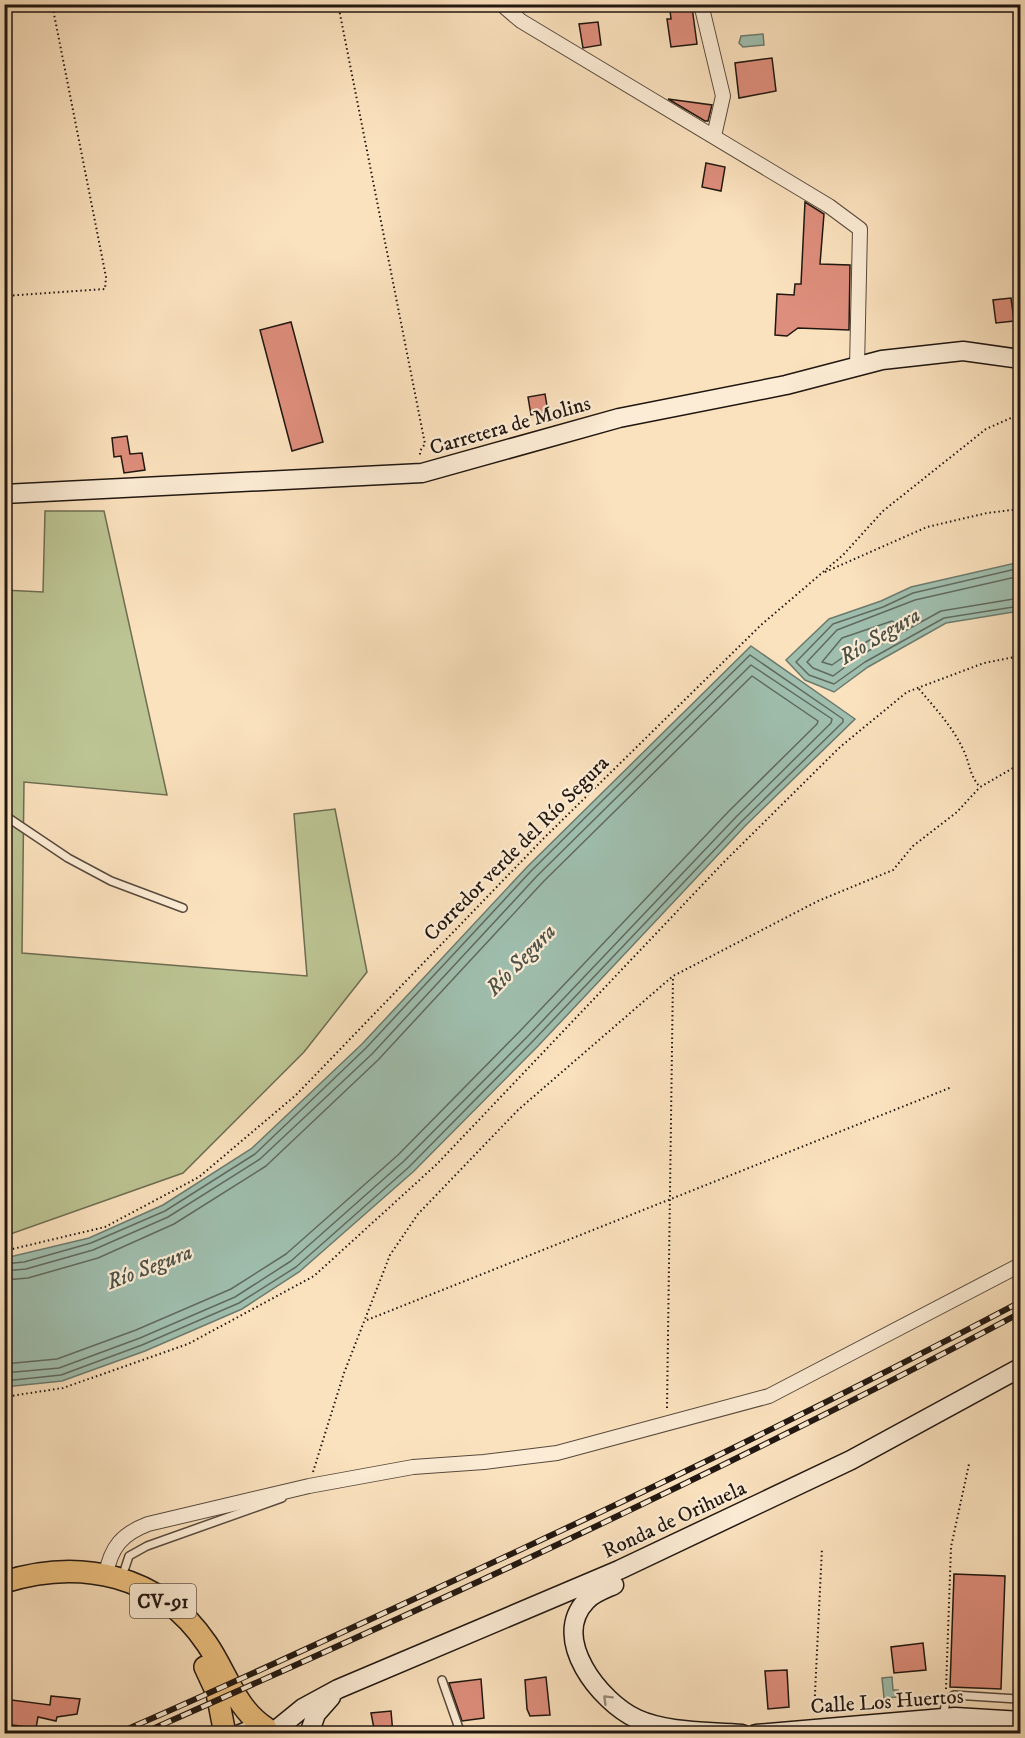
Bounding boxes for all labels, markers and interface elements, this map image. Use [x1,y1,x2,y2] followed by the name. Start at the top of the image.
[427,391,594,461] street label: Carretera de Molins
[833,602,925,671] water label: Río Segura
[419,751,615,947] street label: Corredor verde del Río Segura
[479,918,562,1002] water label: Río Segura
[102,1239,196,1296] water label: Río Segura
[598,1475,751,1565] street label: Ronda de Orihuela
[130,1584,196,1618] road number: CV-91
[810,1684,964,1720] street label: Calle Los Huertos
[604,1696,615,1707] one-way arrow

